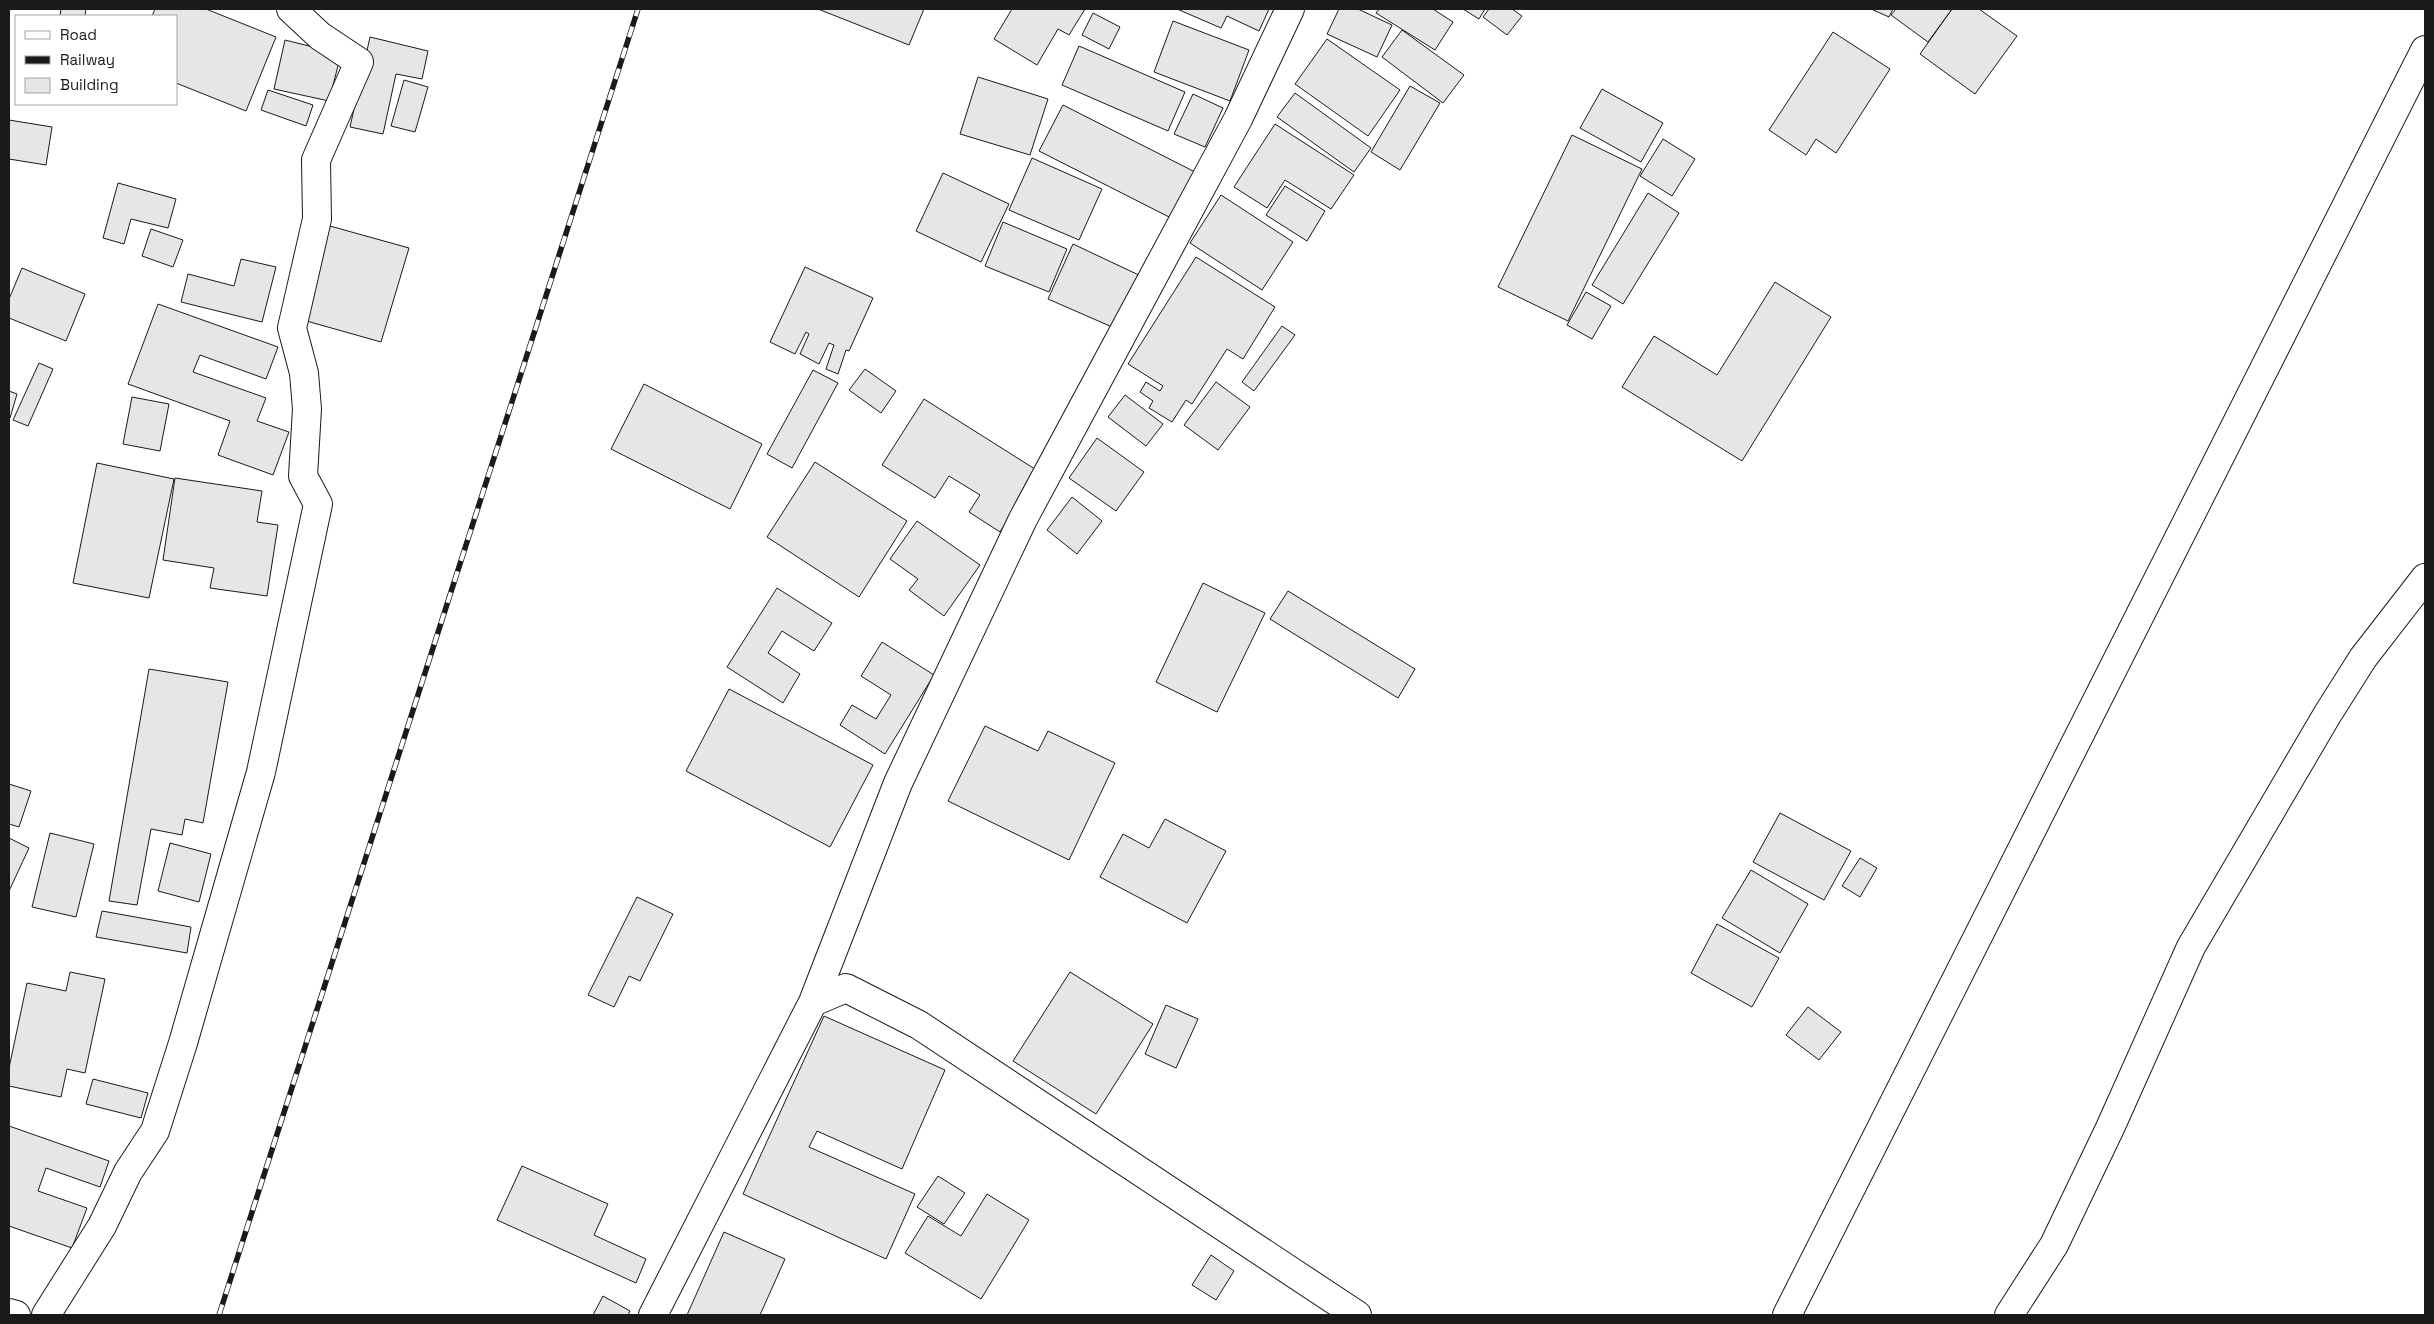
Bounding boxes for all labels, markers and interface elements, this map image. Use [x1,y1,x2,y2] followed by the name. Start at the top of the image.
[15,15,178,105] legend
[60,25,97,44] text: Road
[60,50,115,69] text: Railway
[60,75,119,94] text: Building

